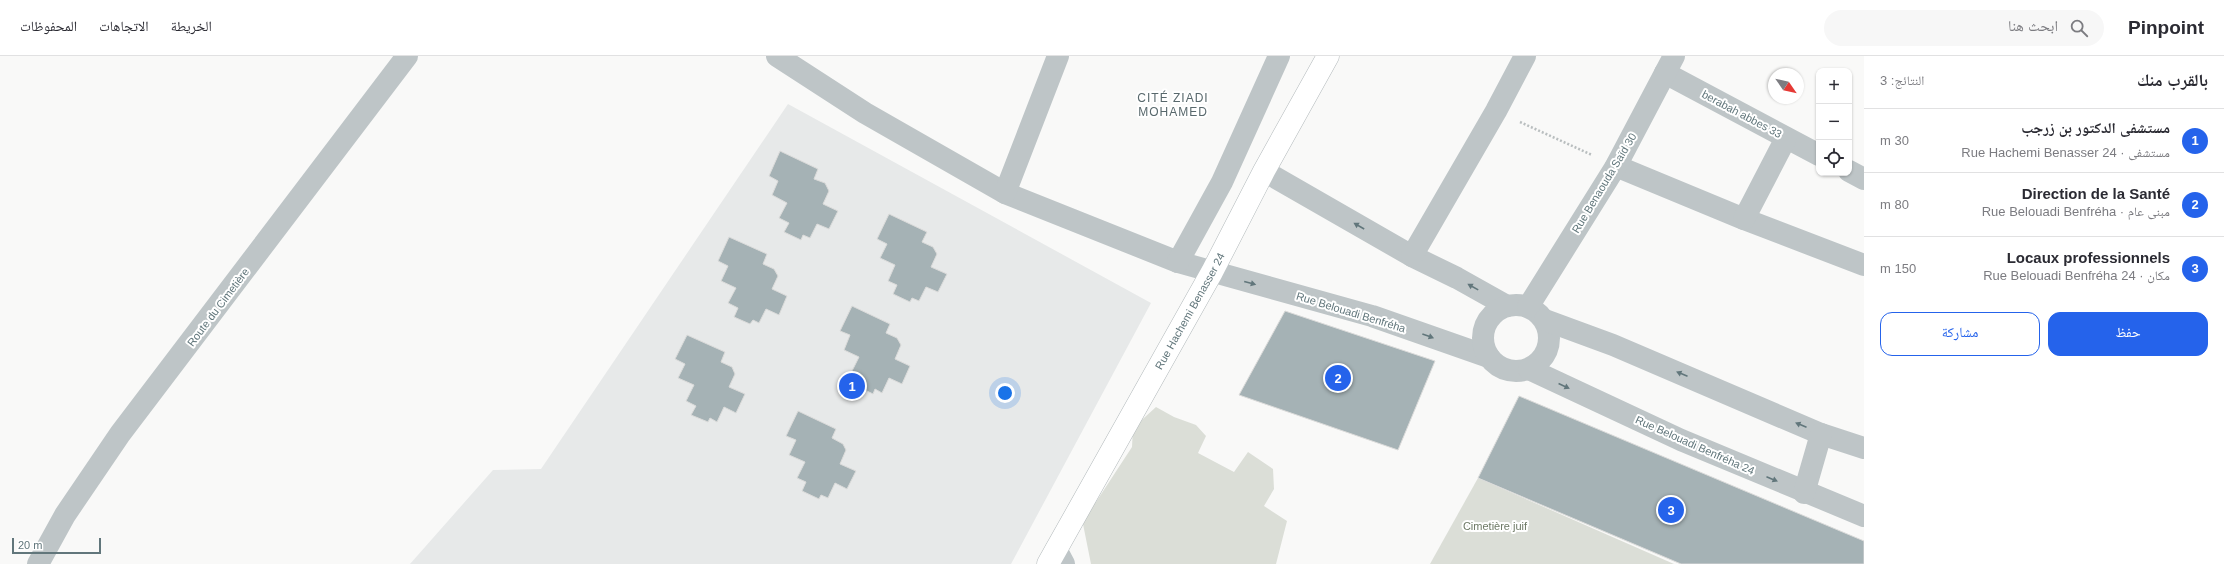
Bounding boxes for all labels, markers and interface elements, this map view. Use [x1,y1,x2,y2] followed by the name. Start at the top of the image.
[1824,10,2104,46] search box
[2008,17,2058,34] text: ابحث هنا
[2068,17,2090,39] icon: search
[2128,17,2204,38] text: Pinpoint
[20,18,77,34] text: المحفوظات
[99,18,149,34] text: الاتجاهات
[171,18,212,34] text: الخريطة
[1768,68,1804,104] north arrow
[1816,68,1852,176] map controls
[1816,68,1852,104] button: +
[2137,71,2208,90] text: بالقرب منك
[1880,73,1924,88] text: النتائج: 3
[1700,88,1784,140] street label: berabah abbes 33
[1137,90,1209,119] district label: CITÉ ZIADI MOHAMED
[1816,104,1852,140] button: −
[2021,119,2170,136] text: مستشفى الدكتور بن زرجب
[1569,131,1639,235] street label: Rue Benaouda Saïd 30
[1880,133,1909,148] text: 30 m
[2191,133,2199,148] text: 1
[1816,140,1852,176] button: locate
[1961,145,2170,160] text: مستشفى · Rue Hachemi Benasser 24
[2022,185,2170,202] text: Direction de la Santé
[1880,197,1909,212] text: 80 m
[2191,197,2199,212] text: 2
[1982,204,2170,219] text: مبنى عام · Rue Belouadi Benfréha
[1353,222,1365,229] one-way arrow
[2007,249,2170,266] text: Locaux professionnels
[1153,251,1227,371] street label: Rue Hachemi Benasser 24
[1880,261,1916,276] text: 150 m
[2191,261,2199,276] text: 3
[185,266,251,348] street label: Route du Cimetière
[1983,268,2170,283] text: مكان · Rue Belouadi Benfréha 24
[1243,280,1256,286] one-way arrow
[1467,283,1479,290] one-way arrow
[1295,290,1408,335] street label: Rue Belouadi Benfréha
[1880,312,2040,356] button: مشاركة
[2048,312,2208,356] button: حفظ
[1422,333,1434,339] one-way arrow
[1325,363,1351,393] pin: 2
[839,371,865,401] pin: 1
[1676,371,1687,377] one-way arrow
[995,383,1015,403] your location
[1558,383,1570,389] one-way arrow
[1634,413,1756,477] street label: Rue Belouadi Benfréha 24
[1796,422,1807,428] one-way arrow
[1766,477,1778,483] one-way arrow
[1658,495,1684,525] pin: 3
[1463,520,1528,532] park label: Cimetière juif
[12,536,101,555] scale bar
[18,539,42,551] text: 20 m

